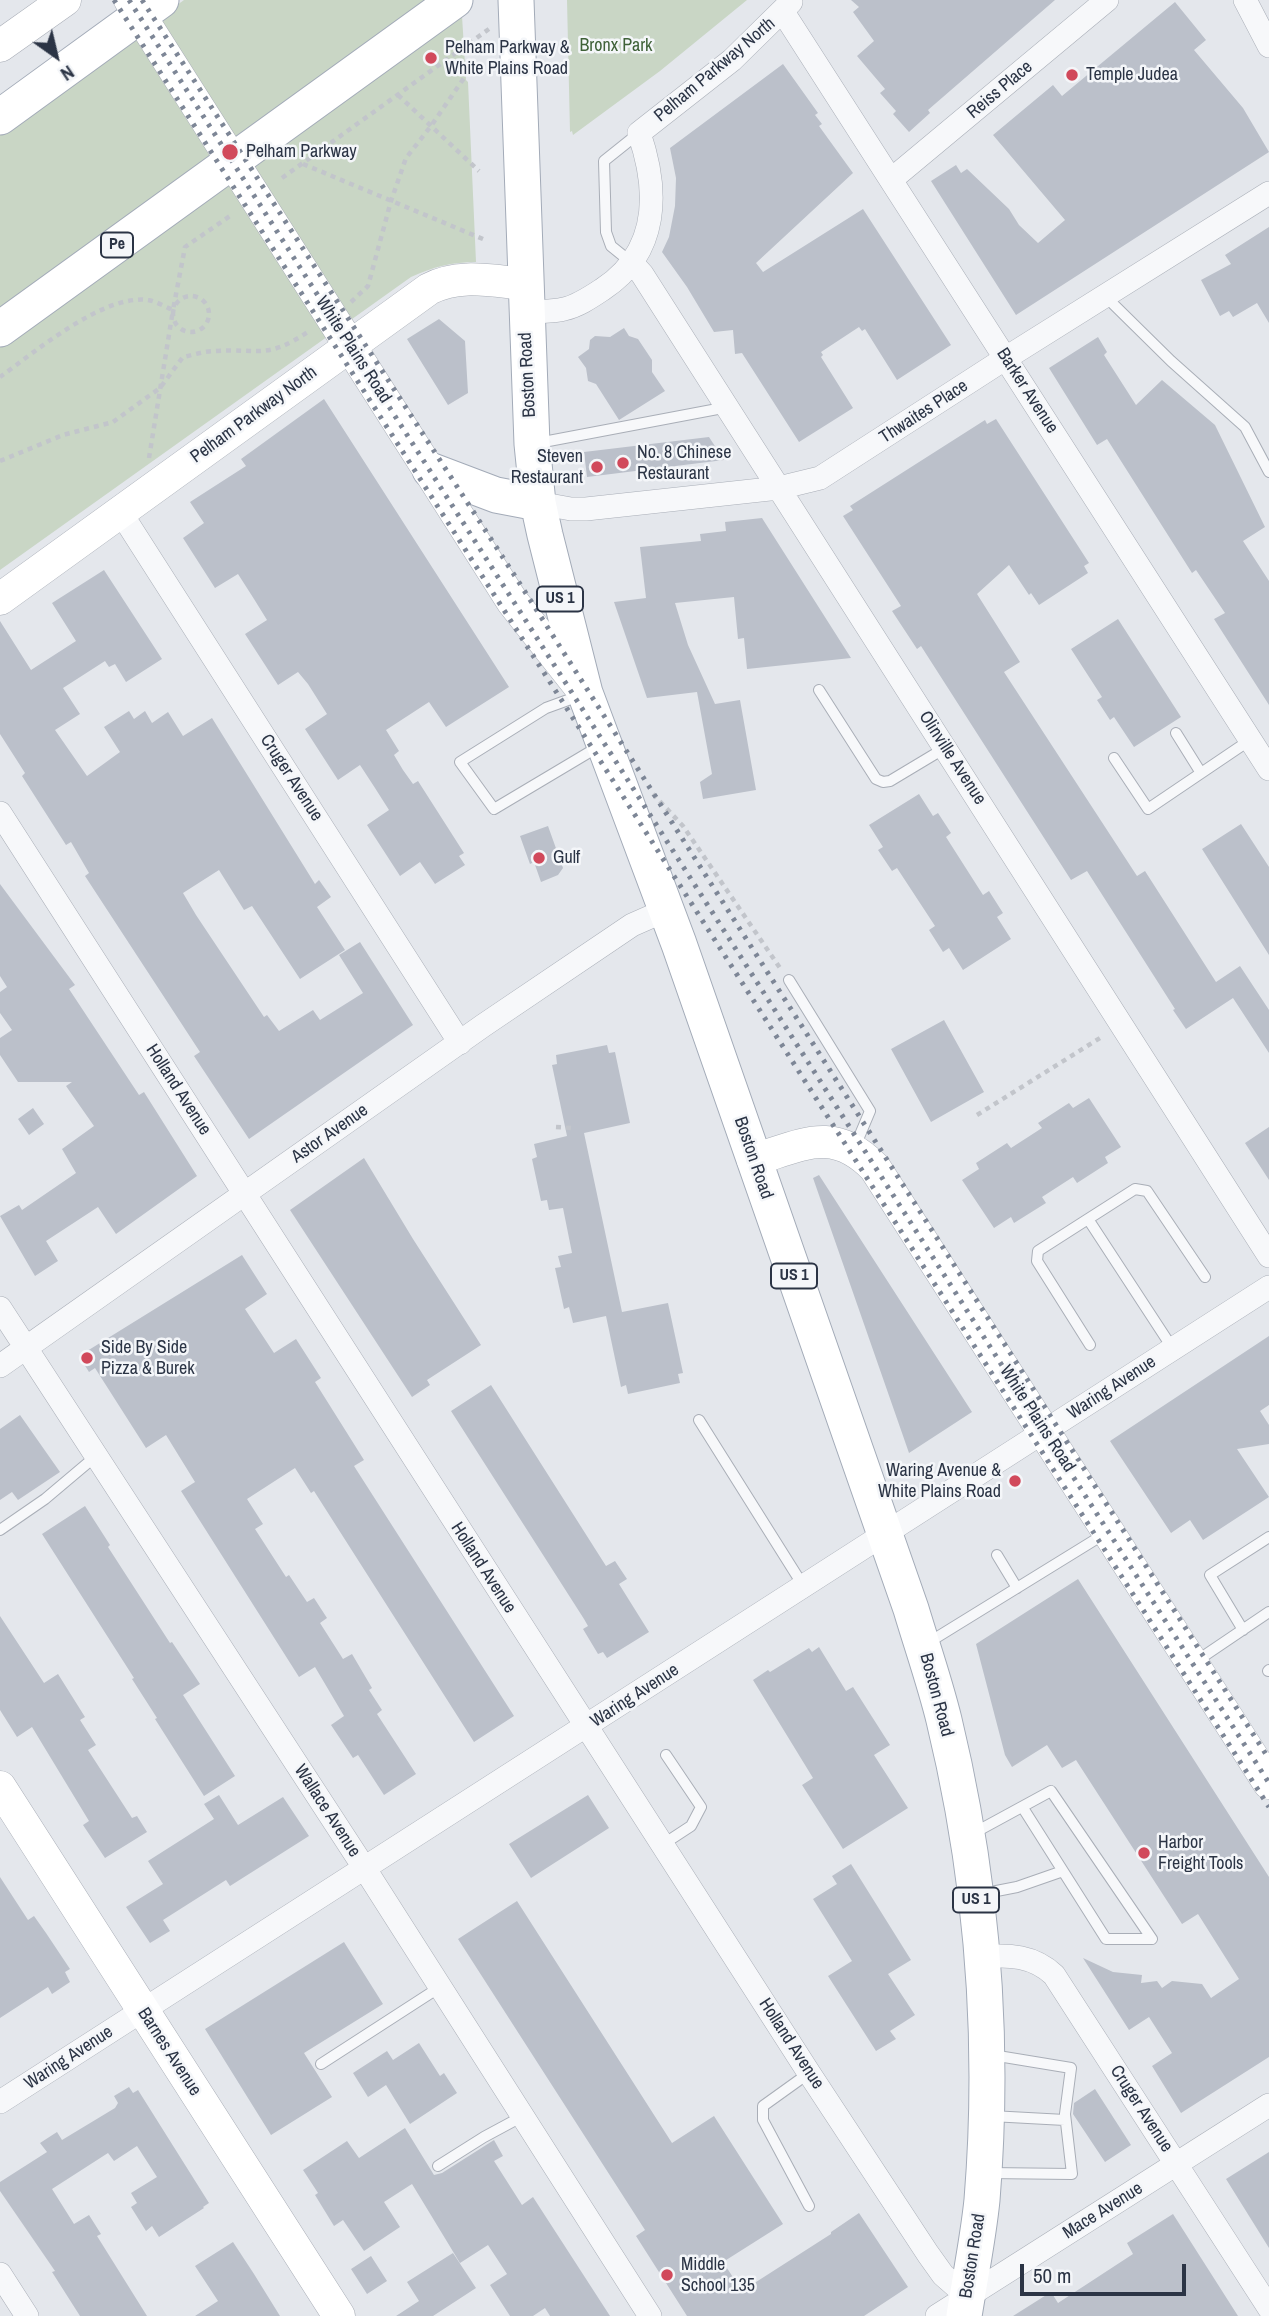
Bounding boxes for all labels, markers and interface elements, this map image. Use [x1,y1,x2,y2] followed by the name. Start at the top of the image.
[650,13,780,127] street label: Pelham Parkway North
[21,21,91,91] north arrow
[579,35,653,57] park label: Bronx Park
[445,37,570,80] place label: Pelham Parkway & White Plains Road
[423,50,439,66] marker: Pelham Parkway & White Plains Road
[963,56,1037,124] street label: Reiss Place
[56,59,80,87] text: N
[1086,64,1178,86] place label: Temple Judea
[1064,67,1080,83] marker: Temple Judea
[246,141,357,163] place label: Pelham Parkway
[220,142,240,162] marker: Pelham Parkway
[101,232,133,258] road number: Pe
[310,293,396,407] street label: White Plains Road
[515,332,541,418] street label: Boston Road
[991,344,1063,438] street label: Barker Avenue
[187,362,321,468] street label: Pelham Parkway North
[876,375,972,449] street label: Thwaites Place
[637,442,731,484] place label: No. 8 Chinese Restaurant
[511,446,583,489] place label: Steven Restaurant
[615,455,631,471] marker: No. 8 Chinese Restaurant
[589,459,605,475] marker: Steven Restaurant
[537,586,583,612] road number: US 1
[914,707,990,809] street label: Olinville Avenue
[255,731,327,825] street label: Cruger Avenue
[553,847,580,869] place label: Gulf
[531,850,547,866] marker: Gulf
[141,1041,215,1139] street label: Holland Avenue
[288,1100,372,1168] street label: Astor Avenue
[729,1114,777,1202] street label: Boston Road
[771,1264,817,1288] road number: US 1
[101,1337,195,1380] place label: Side By Side Pizza & Burek
[79,1350,95,1366] marker: Side By Side Pizza & Burek
[1064,1351,1160,1425] street label: Waring Avenue
[994,1362,1080,1476] street label: White Plains Road
[878,1460,1001,1502] place label: Waring Avenue & White Plains Road
[1007,1473,1023,1489] marker: Waring Avenue & White Plains Road
[446,1519,520,1617] street label: Holland Avenue
[915,1651,957,1739] street label: Boston Road
[587,1659,683,1733] street label: Waring Avenue
[289,1761,365,1861] street label: Wallace Avenue
[1158,1832,1243,1874] place label: Harbor Freight Tools
[1136,1845,1152,1861] marker: Harbor Freight Tools
[953,1888,999,1912] road number: US 1
[754,1995,828,2093] street label: Holland Avenue
[133,2004,205,2100] street label: Barnes Avenue
[21,2021,117,2095] street label: Waring Avenue
[1105,2062,1177,2156] street label: Cruger Avenue
[1059,2178,1147,2244] street label: Mace Avenue
[956,2212,990,2300] street label: Boston Road
[1024,2250,1190,2294] scale bar
[681,2254,755,2296] place label: Middle School 135
[1033,2261,1071,2290] text: 50 m
[659,2267,675,2283] marker: Middle School 135

